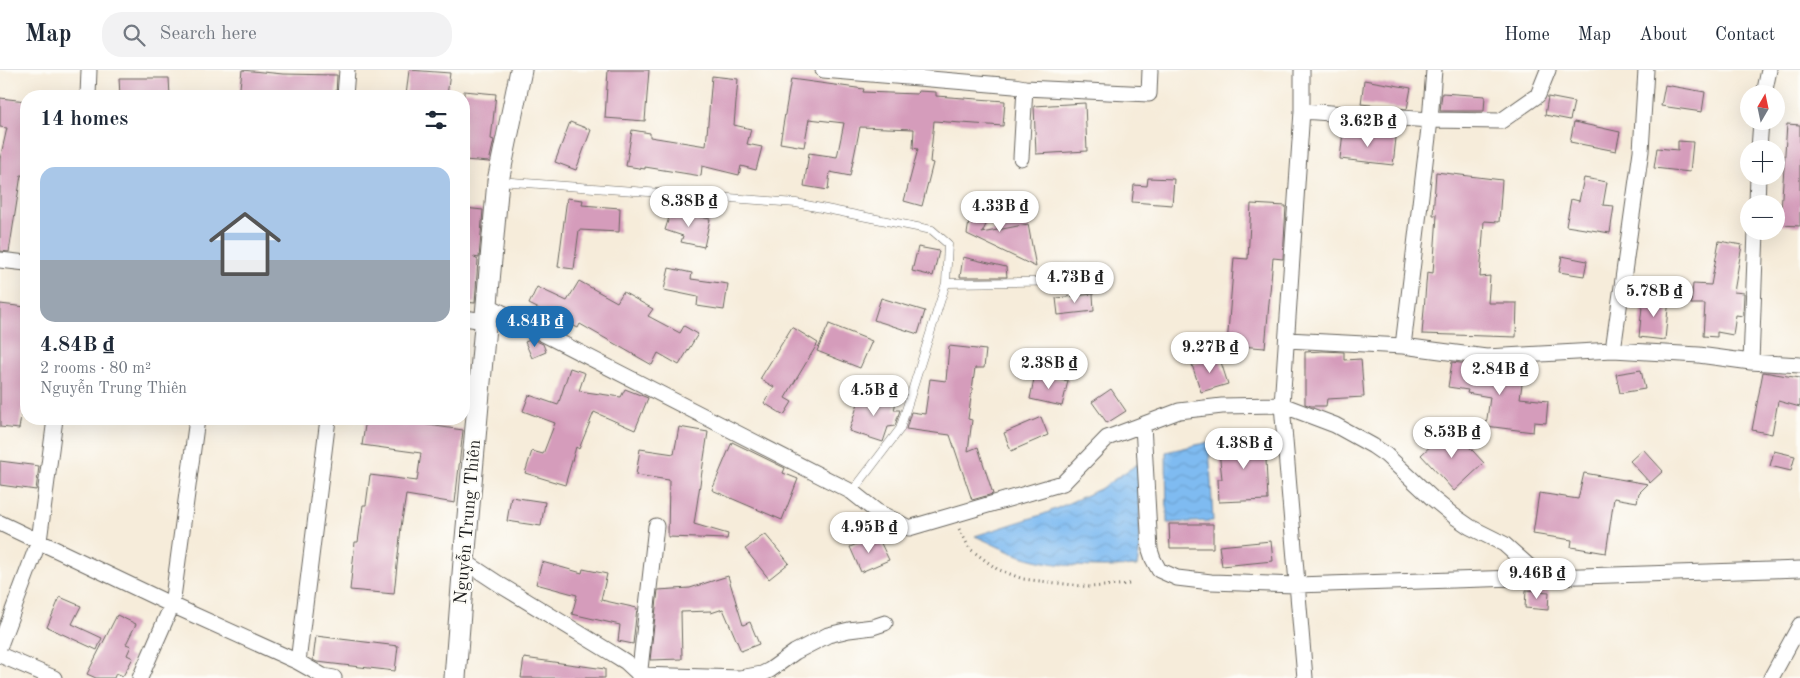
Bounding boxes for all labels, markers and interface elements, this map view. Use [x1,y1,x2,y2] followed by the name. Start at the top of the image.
[102,12,452,57] search box
[120,21,148,49] icon: search
[25,23,72,47] text: Map
[160,25,257,44] text: Search here
[1504,26,1550,44] text: Home
[1578,26,1611,44] text: Map
[1639,26,1687,44] text: About
[1715,26,1775,44] text: Contact
[1740,85,1785,130] north arrow
[1740,85,1785,240] map controls
[422,106,450,134] icon: filters
[1322,106,1414,148] pin: 3.62B ₫
[40,109,128,130] text: 14 homes
[1340,114,1396,130] text: 3.62B ₫
[1740,140,1785,185] button: +
[643,186,735,228] pin: 8.38B ₫
[954,190,1046,233] pin: 4.33B ₫
[661,194,717,210] text: 8.38B ₫
[1740,195,1785,240] button: −
[200,199,290,289] icon: home
[972,199,1028,215] text: 4.33B ₫
[1029,262,1121,304] pin: 4.73B ₫
[1047,270,1103,286] text: 4.73B ₫
[1608,276,1700,318] pin: 5.78B ₫
[1626,284,1682,300] text: 5.78B ₫
[489,306,581,348] pin: 4.84B ₫
[507,314,563,330] text: 4.84B ₫
[1164,332,1256,374] pin: 9.27B ₫
[40,335,114,356] text: 4.84B ₫
[1182,340,1238,356] text: 9.27B ₫
[1003,348,1095,390] pin: 2.38B ₫
[1454,354,1546,396] pin: 2.84B ₫
[1021,356,1077,372] text: 2.38B ₫
[40,361,151,377] text: 2 rooms · 80 m²
[1472,362,1528,378] text: 2.84B ₫
[833,374,915,417] pin: 4.5B ₫
[40,381,187,397] text: Nguyễn Trung Thiên
[850,383,898,399] text: 4.5B ₫
[1406,416,1498,459] pin: 8.53B ₫
[1424,425,1480,441] text: 8.53B ₫
[1198,428,1290,470] pin: 4.38B ₫
[1216,436,1272,452] text: 4.38B ₫
[450,438,484,605] street label: Nguyễn Trung Thiên
[823,512,915,554] pin: 4.95B ₫
[841,520,897,536] text: 4.95B ₫
[1491,558,1583,600] pin: 9.46B ₫
[1509,566,1565,582] text: 9.46B ₫

